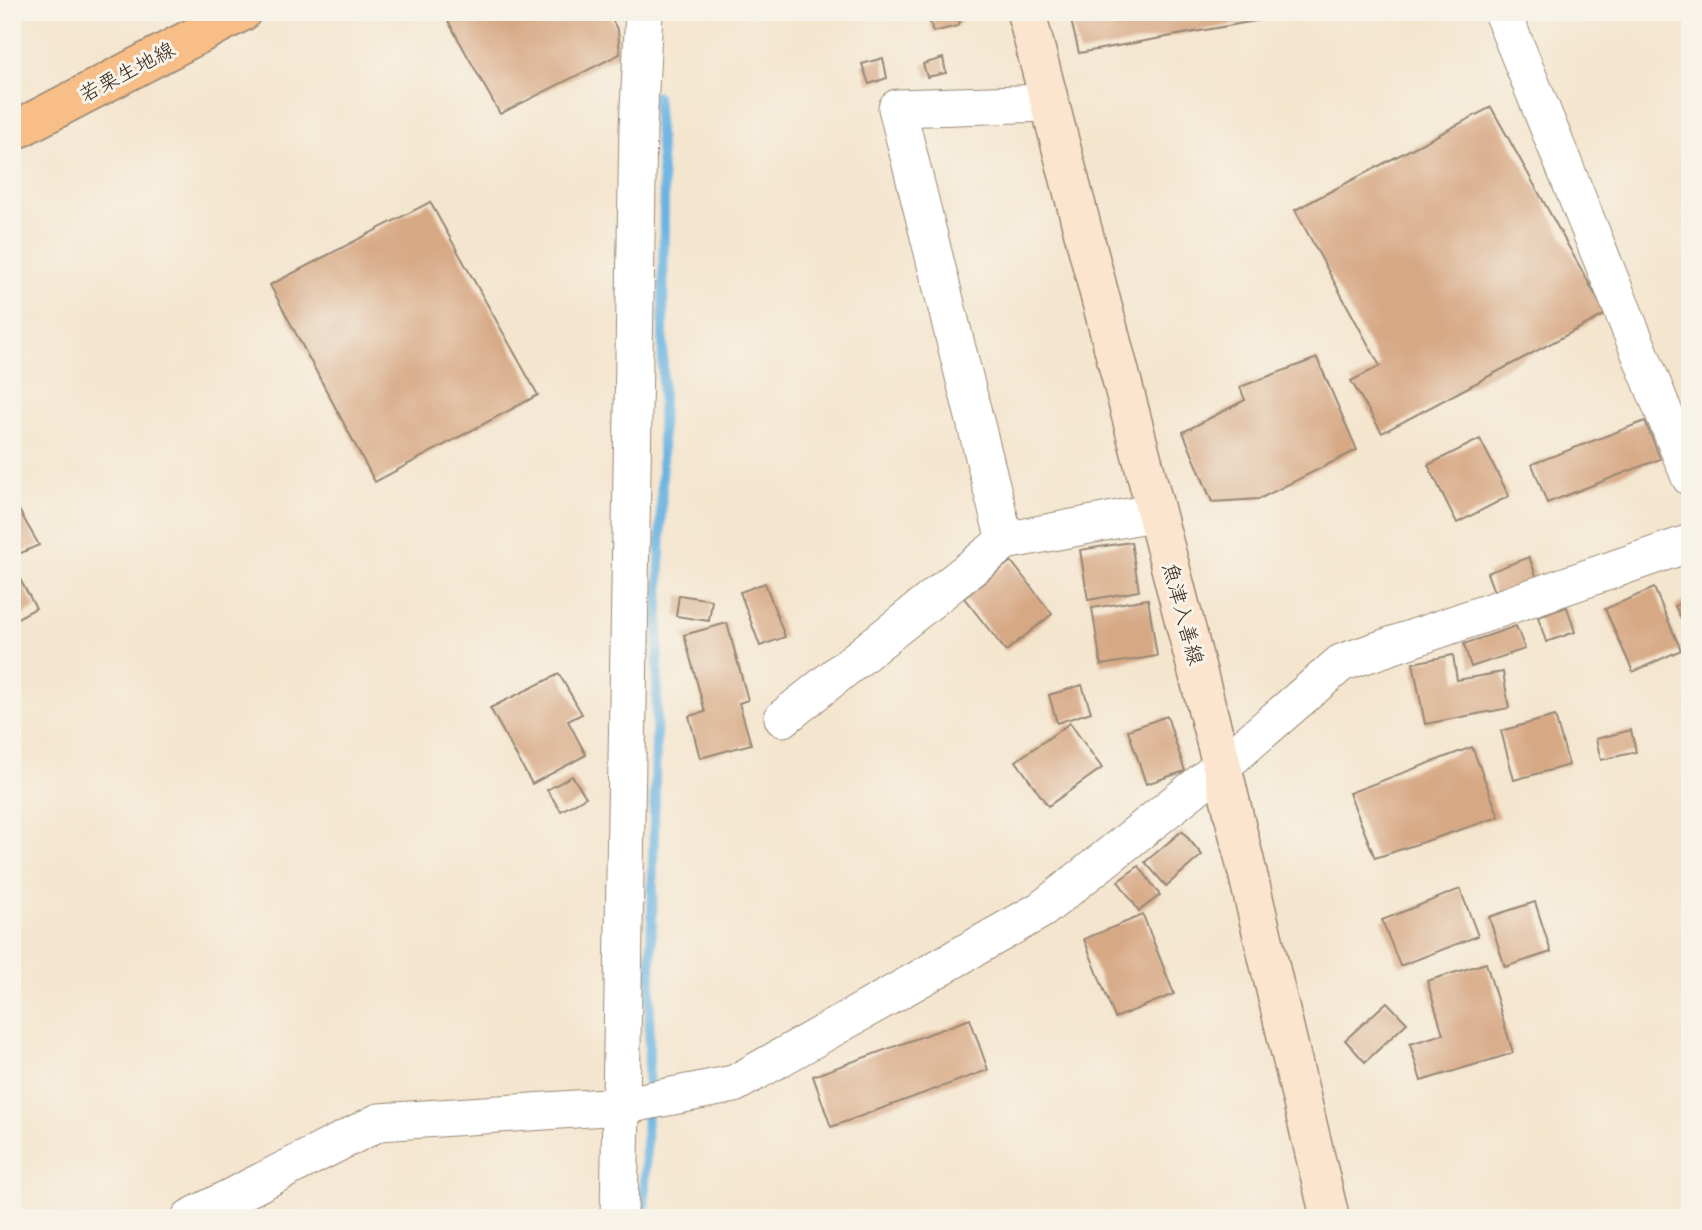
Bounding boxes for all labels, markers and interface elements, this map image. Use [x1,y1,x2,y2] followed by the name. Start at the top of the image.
[74,34,182,113] street label: 若栗生地線
[1152,559,1211,669] street label: 魚津入善線

